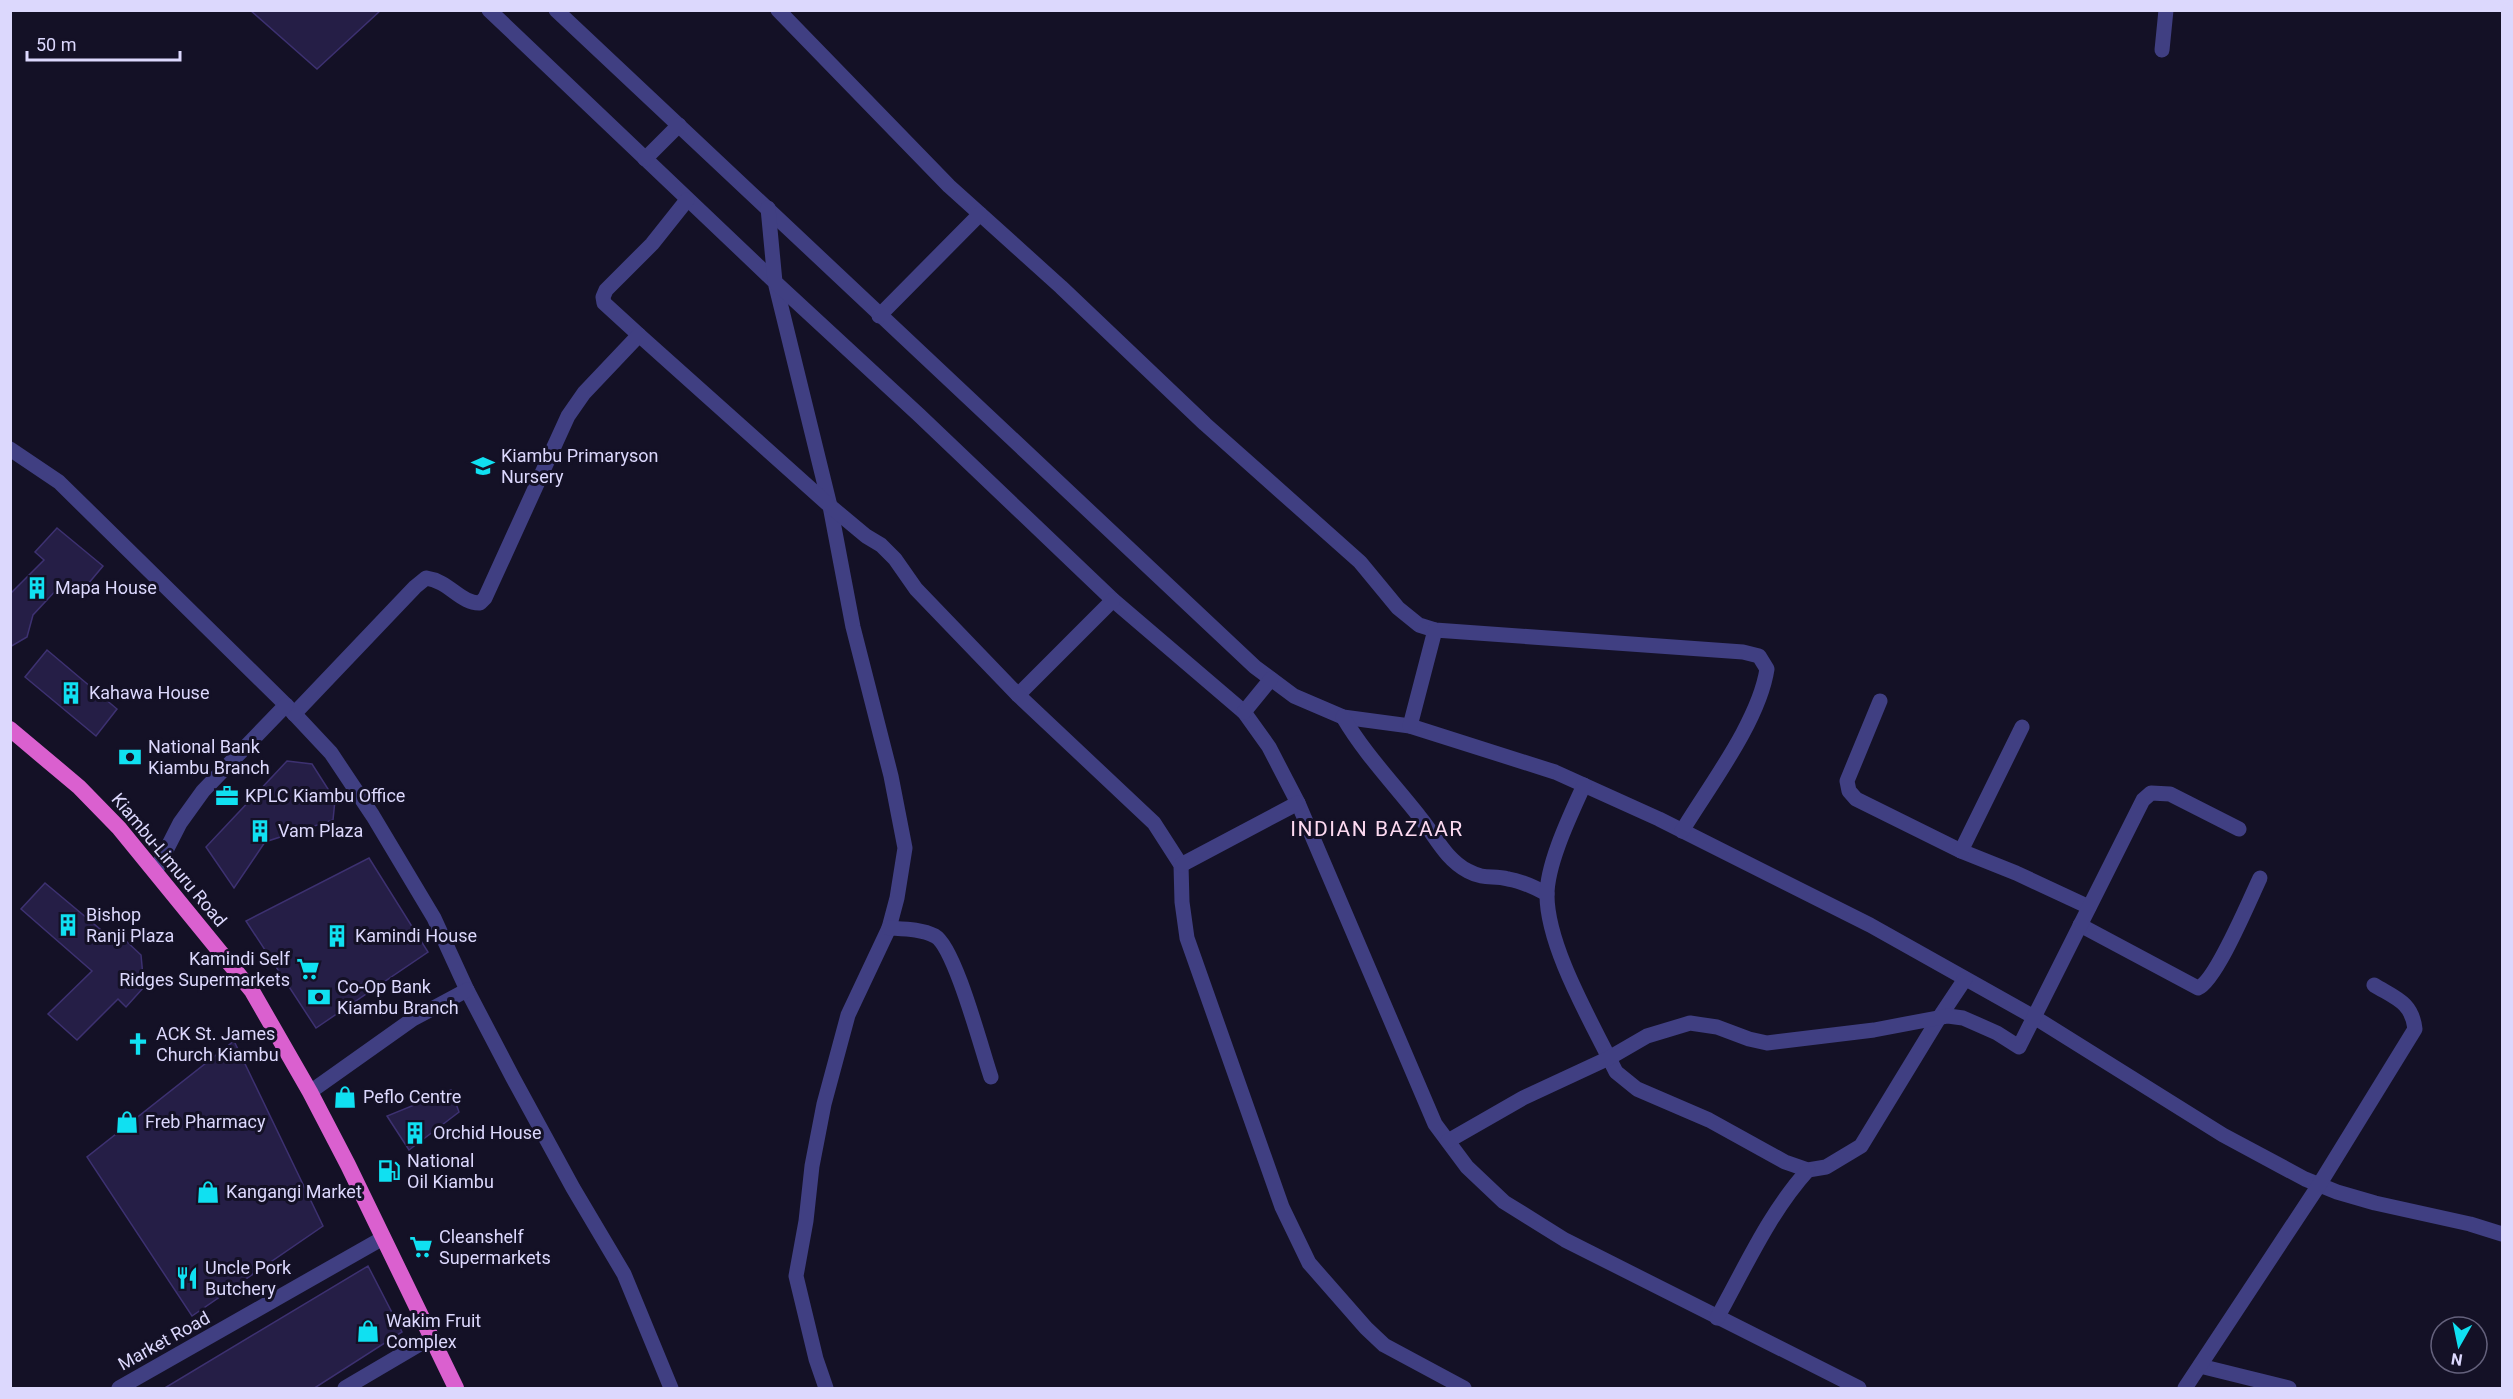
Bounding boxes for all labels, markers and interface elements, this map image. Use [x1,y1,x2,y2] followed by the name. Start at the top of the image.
[27,24,180,62] scale bar
[36,34,76,55] text: 50 m
[501,445,658,487] place label: Kiambu Primaryson Nursery
[470,453,496,479] school or university icon: Kiambu Primaryson Nursery
[24,575,50,601] building icon: Mapa House
[55,577,157,598] place label: Mapa House
[58,680,84,706] building icon: Kahawa House
[89,682,209,703] place label: Kahawa House
[148,736,270,778] place label: National Bank Kiambu Branch
[117,744,143,770] bank icon: National Bank Kiambu Branch
[214,783,240,809] office icon: KPLC Kiambu Office
[245,785,405,806] place label: KPLC Kiambu Office
[107,789,231,931] street label: Kiambu-Limuru Road
[1290,817,1464,841] district label: INDIAN BAZAAR
[247,818,273,844] building icon: Vam Plaza
[278,820,363,841] place label: Vam Plaza
[86,904,174,946] place label: Bishop Ranji Plaza
[55,912,81,938] building icon: Bishop Ranji Plaza
[324,923,350,949] building icon: Kamindi House
[355,925,477,946] place label: Kamindi House
[119,948,291,990] place label: Kamindi Self Ridges Supermarkets
[295,956,321,982] supermarket icon: Kamindi Self Ridges Supermarkets
[337,976,459,1018] place label: Co-Op Bank Kiambu Branch
[306,984,332,1010] bank icon: Co-Op Bank Kiambu Branch
[156,1023,279,1065] place label: ACK St. James Church Kiambu
[125,1031,151,1057] church icon: ACK St. James Church Kiambu
[332,1084,358,1110] shop icon: Peflo Centre
[363,1086,461,1107] place label: Peflo Centre
[114,1109,140,1135] shop icon: Freb Pharmacy
[145,1111,266,1132] place label: Freb Pharmacy
[402,1120,428,1146] building icon: Orchid House
[433,1122,542,1143] place label: Orchid House
[407,1150,494,1192] place label: National Oil Kiambu
[376,1158,402,1184] fuel station icon: National Oil Kiambu
[195,1179,221,1205] shop icon: Kangangi Market
[226,1181,362,1202] place label: Kangangi Market
[439,1226,551,1268] place label: Cleanshelf Supermarkets
[408,1234,434,1260] supermarket icon: Cleanshelf Supermarkets
[205,1257,292,1299] place label: Uncle Pork Butchery
[174,1265,200,1291] restaurant icon: Uncle Pork Butchery
[114,1307,213,1374] street label: Market Road
[386,1310,481,1352] place label: Wakim Fruit Complex
[2429,1315,2489,1375] north arrow
[355,1318,381,1344] shop icon: Wakim Fruit Complex
[2450,1349,2464,1370] text: N

